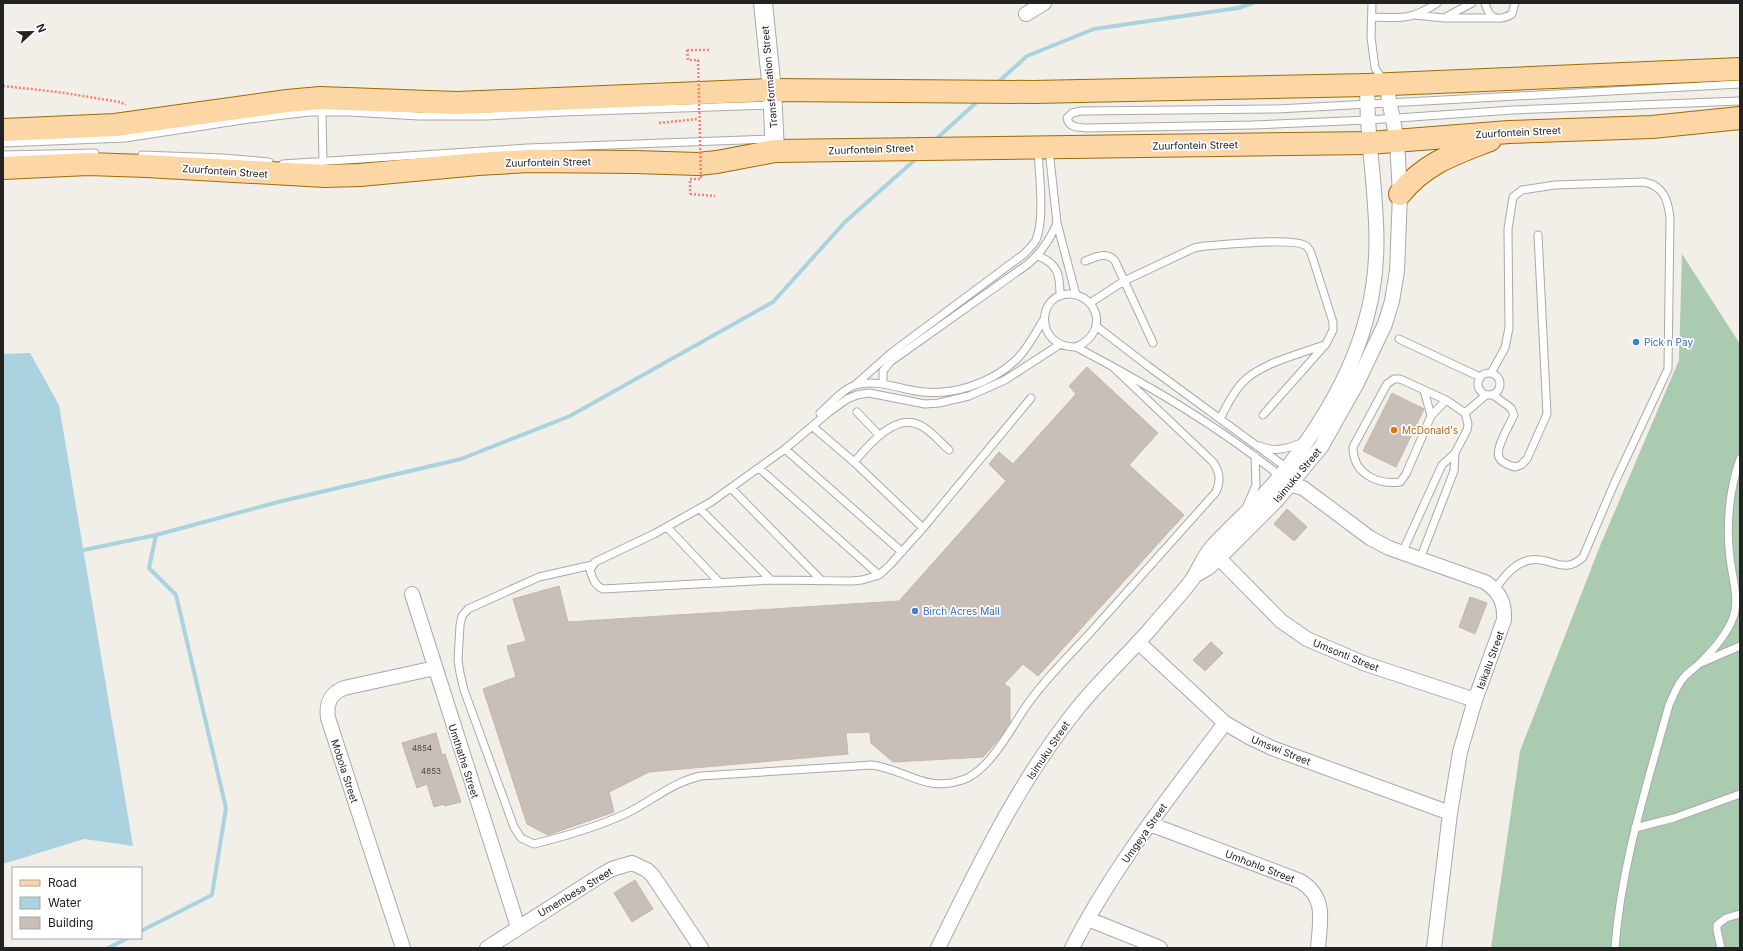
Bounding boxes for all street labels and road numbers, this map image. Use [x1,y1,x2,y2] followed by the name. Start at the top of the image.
[758,25,779,129] street label: Transformation Street
[1475,124,1562,140] street label: Zuurfontein Street
[1152,138,1239,152] street label: Zuurfontein Street
[828,141,915,156] street label: Zuurfontein Street
[505,155,592,169] street label: Zuurfontein Street
[182,162,269,180] street label: Zuurfontein Street
[1271,445,1324,505] street label: Isimuku Street
[1474,629,1506,691] street label: Isikalu Street
[1311,636,1381,674] street label: Umsonti Street
[1024,718,1072,781] street label: Isimuku Street
[446,723,482,800] street label: Umthathe Street
[1249,733,1313,768] street label: Umswi Street
[329,738,361,805] street label: Mobola Street
[1119,800,1169,865] street label: Umgeya Street
[1224,847,1297,885] street label: Umhohlo Street
[536,865,615,919] street label: Umembesa Street

